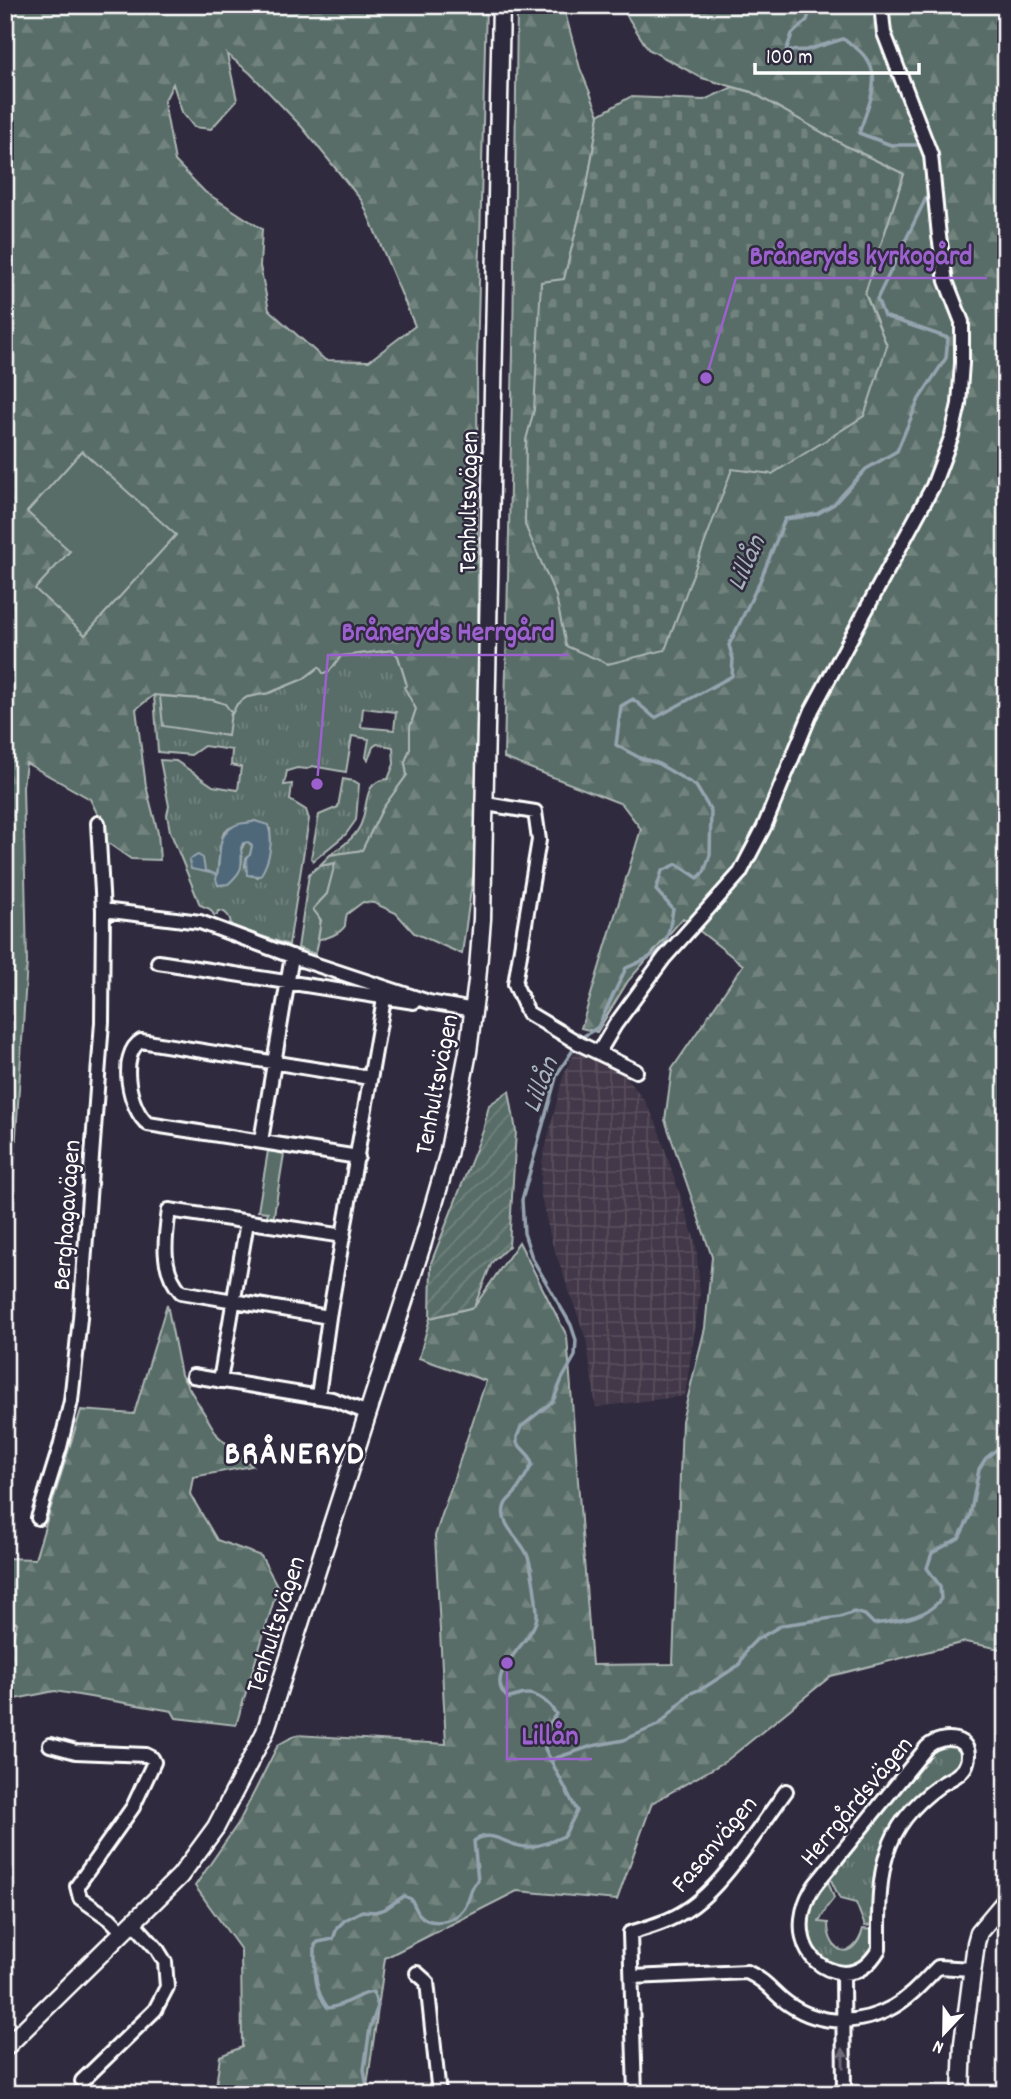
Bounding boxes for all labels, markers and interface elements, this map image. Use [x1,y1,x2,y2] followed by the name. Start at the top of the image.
[755,32,920,76] scale bar
[766,44,813,74] text: 100 m
[736,229,987,278] callout: Bråneryds kyrkogård
[750,239,972,279] text: Bråneryds kyrkogård
[451,431,490,574] street label: Tenhultsvägen
[719,529,779,598] water label: Lillån
[328,606,569,655] callout: Bråneryds Herrgård
[341,615,555,655] text: Bråneryds Herrgård
[407,1011,470,1158] street label: Tenhultsvägen
[514,1051,572,1119] water label: Lillån
[45,1139,92,1292] street label: Berghagavägen
[224,1433,366,1480] district label: BRÅNERYD
[238,1552,317,1698] street label: Tenhultsvägen
[507,1710,592,1759] callout: Lillån
[522,1719,578,1759] text: Lillån
[792,1729,923,1875] street label: Herrgårdsvägen
[664,1788,768,1902] street label: Fasanvägen
[909,1997,979,2068] north arrow
[930,2031,948,2060] text: N
[837,2047,849,2069] one-way arrow

